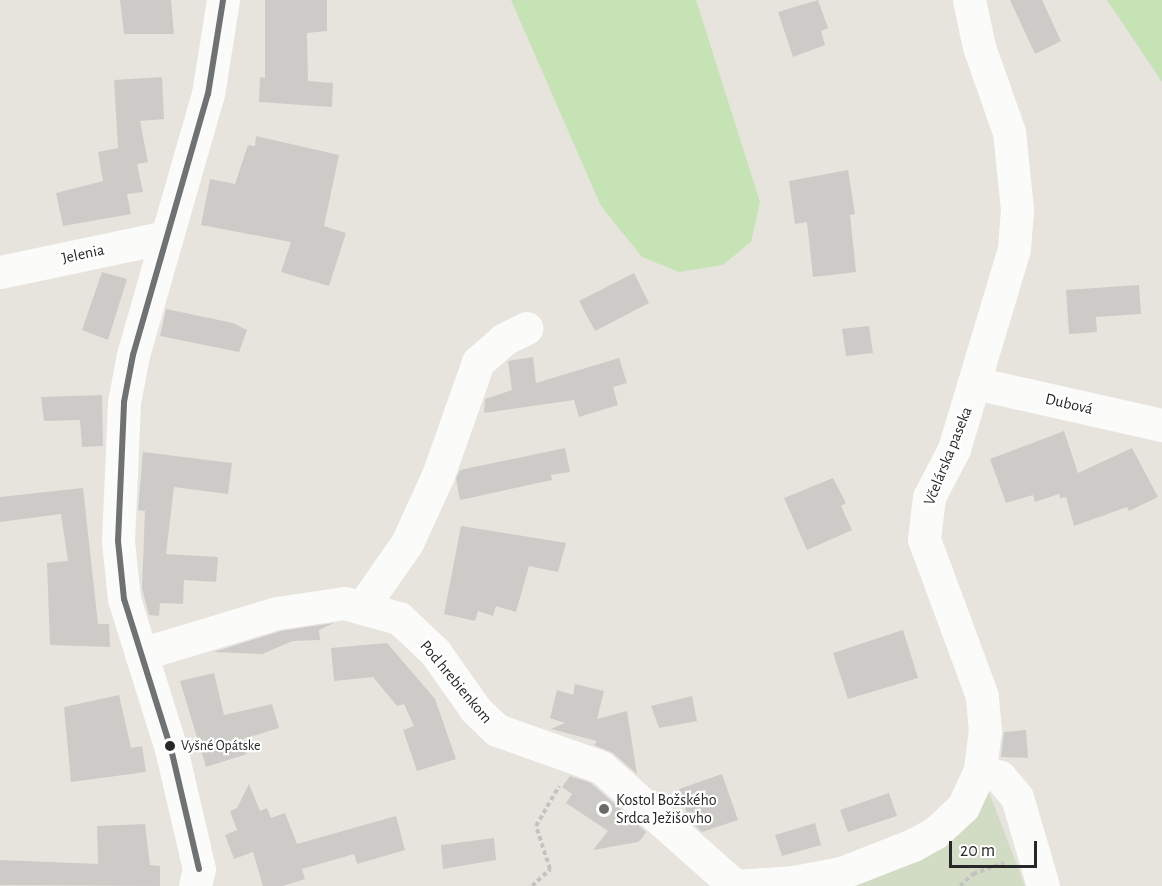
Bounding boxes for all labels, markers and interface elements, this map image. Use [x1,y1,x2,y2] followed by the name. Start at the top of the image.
[60,240,106,268] street label: Jelenia
[1043,389,1095,419] street label: Dubová
[920,404,976,508] street label: Včelárska paseka
[416,637,496,727] street label: Pod hrebienkom
[181,738,260,754] place label: Vyšné Opátske
[164,740,176,752] marker: Vyšné Opátske
[616,790,717,828] place label: Kostol Božského Srdca Ježišovho
[597,802,611,816] marker: Kostol Božského Srdca Ježišovho
[952,829,1040,867] scale bar
[960,842,995,860] text: 20 m

